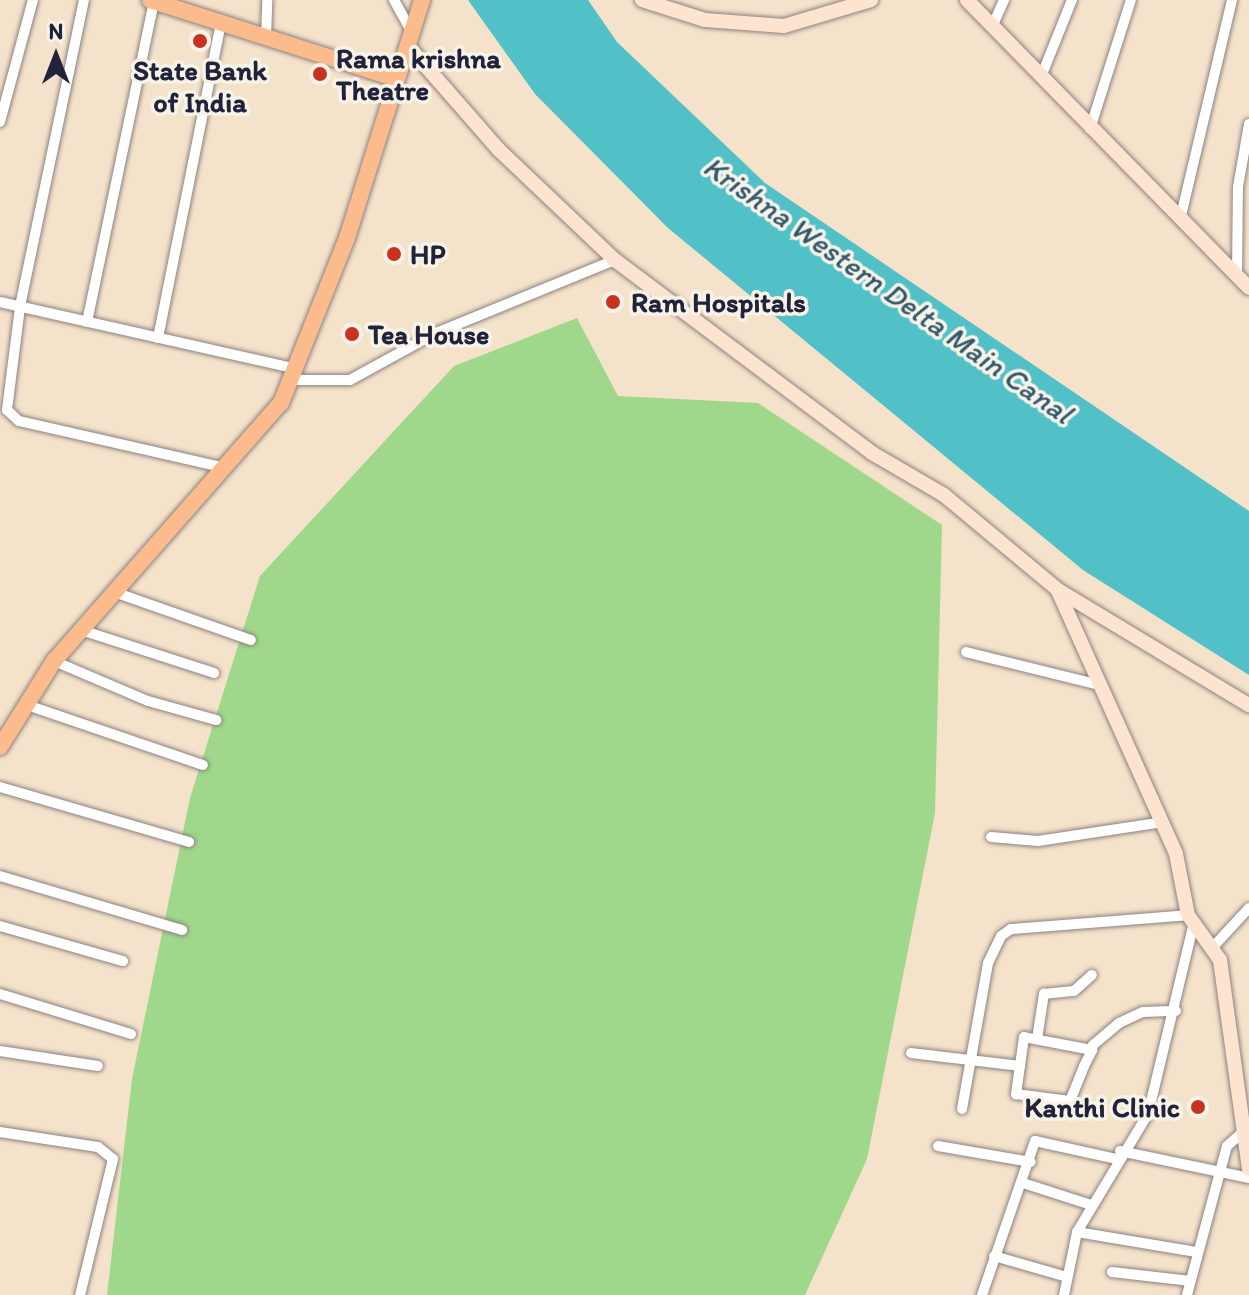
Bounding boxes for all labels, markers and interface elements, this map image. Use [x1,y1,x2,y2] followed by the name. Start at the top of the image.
[16,16,96,96] north arrow
[49,18,63,45] text: N
[191,32,209,50] marker: State Bank of India
[336,41,500,107] place label: Rama krishna Theatre
[133,53,267,119] place label: State Bank of India
[311,65,329,83] marker: Rama krishna Theatre
[697,149,1079,431] water label: Krishna Western Delta Main Canal
[410,237,445,271] place label: HP
[385,245,403,263] marker: HP
[631,285,805,319] place label: Ram Hospitals
[602,291,624,313] marker: Ram Hospitals
[368,317,489,351] place label: Tea House
[343,325,361,343] marker: Tea House
[1025,1090,1180,1124] place label: Kanthi Clinic
[1187,1096,1209,1118] marker: Kanthi Clinic

